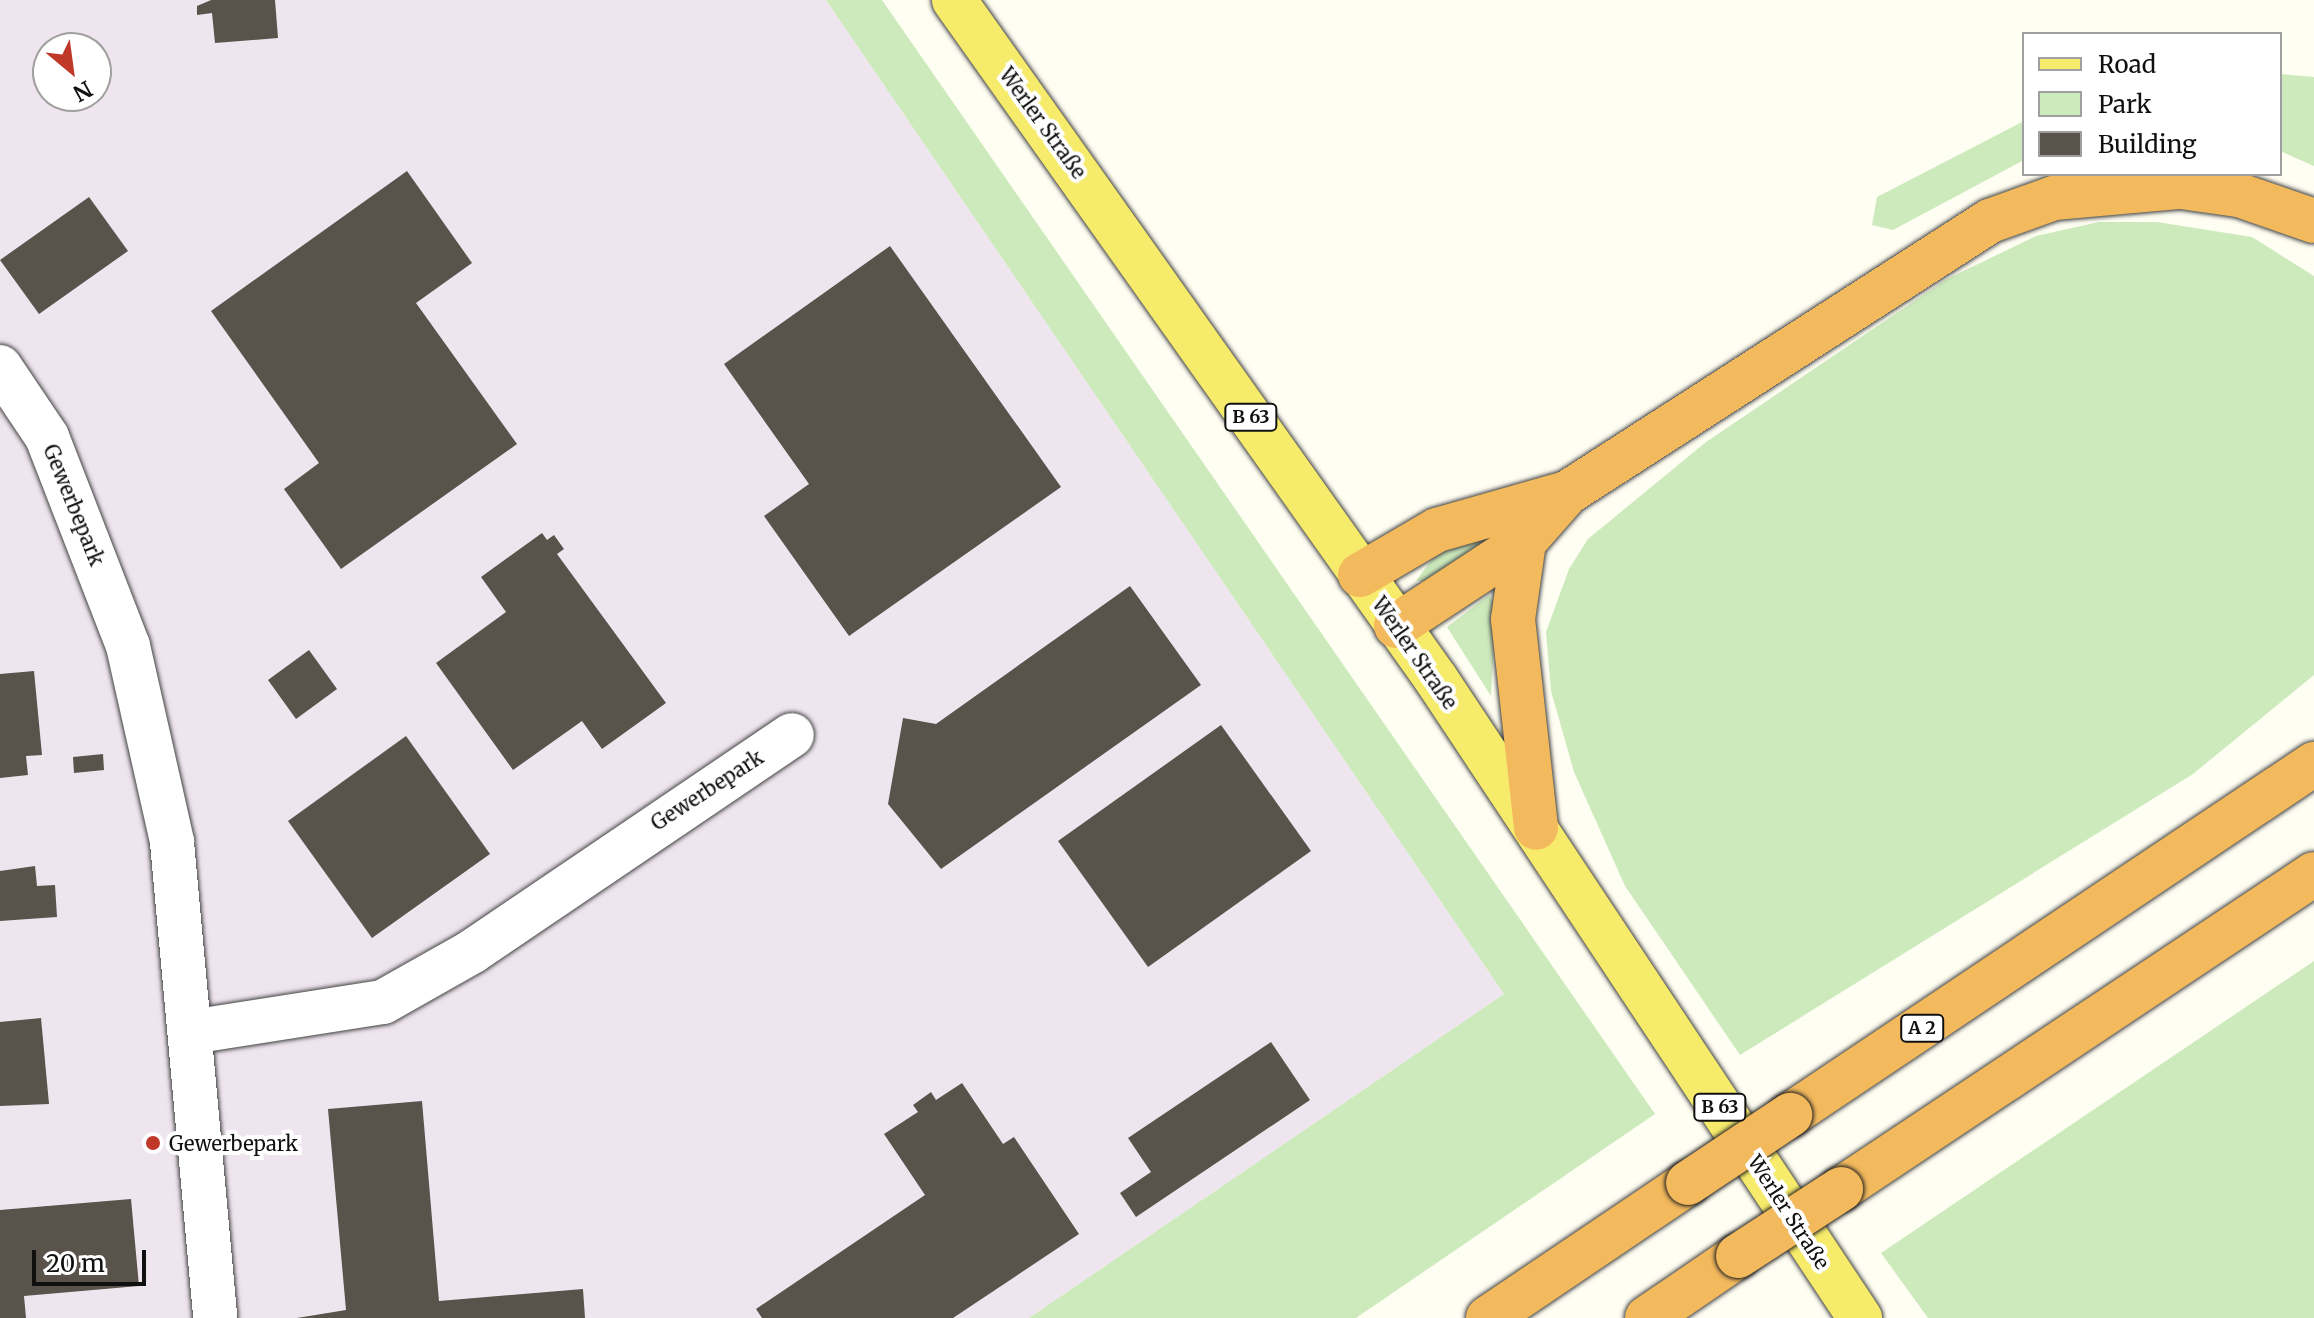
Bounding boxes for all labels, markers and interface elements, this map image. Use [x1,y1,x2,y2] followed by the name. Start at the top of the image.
[32,32,112,112] north arrow
[2022,32,2282,176] legend
[2098,49,2156,80] text: Road
[995,63,1091,183] street label: Werler Straße
[68,75,97,108] text: N
[2098,89,2151,120] text: Park
[2098,129,2197,160] text: Building
[1223,403,1279,431] road number: B 63
[39,441,109,569] street label: Gewerbepark
[1368,592,1462,714] street label: Werler Straße
[646,745,768,835] street label: Gewerbepark
[1900,1014,1944,1042] road number: A 2
[1692,1093,1748,1121] road number: B 63
[169,1131,298,1155] place label: Gewerbepark
[144,1134,162,1152] marker: Gewerbepark
[1743,1150,1835,1274] street label: Werler Straße
[36,1234,150,1284] scale bar
[46,1248,105,1279] text: 20 m

